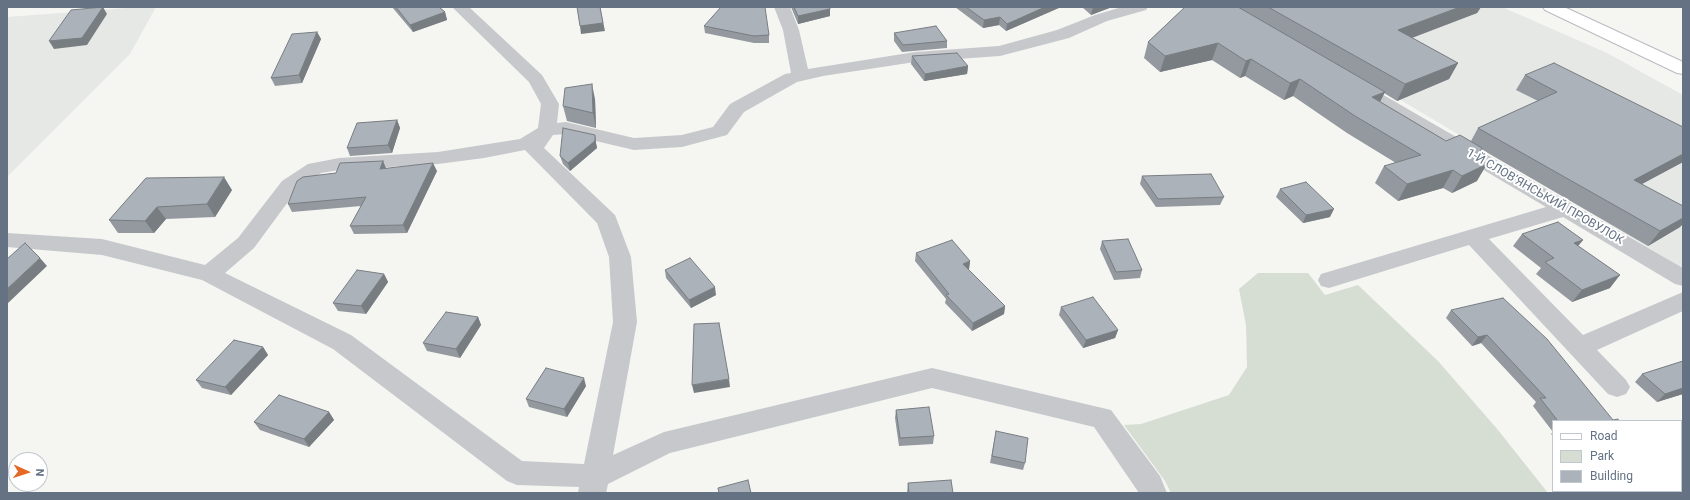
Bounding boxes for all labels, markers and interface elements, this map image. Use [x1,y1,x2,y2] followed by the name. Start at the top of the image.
[1464,146,1626,248] street label: 1-Й СЛОВ’ЯНСЬКИЙ ПРОВУЛОК
[1552,420,1682,492] legend
[1590,429,1618,443] text: Road
[1590,449,1614,463] text: Park
[8,452,48,492] north arrow
[33,468,46,477] text: N
[1590,469,1633,483] text: Building

